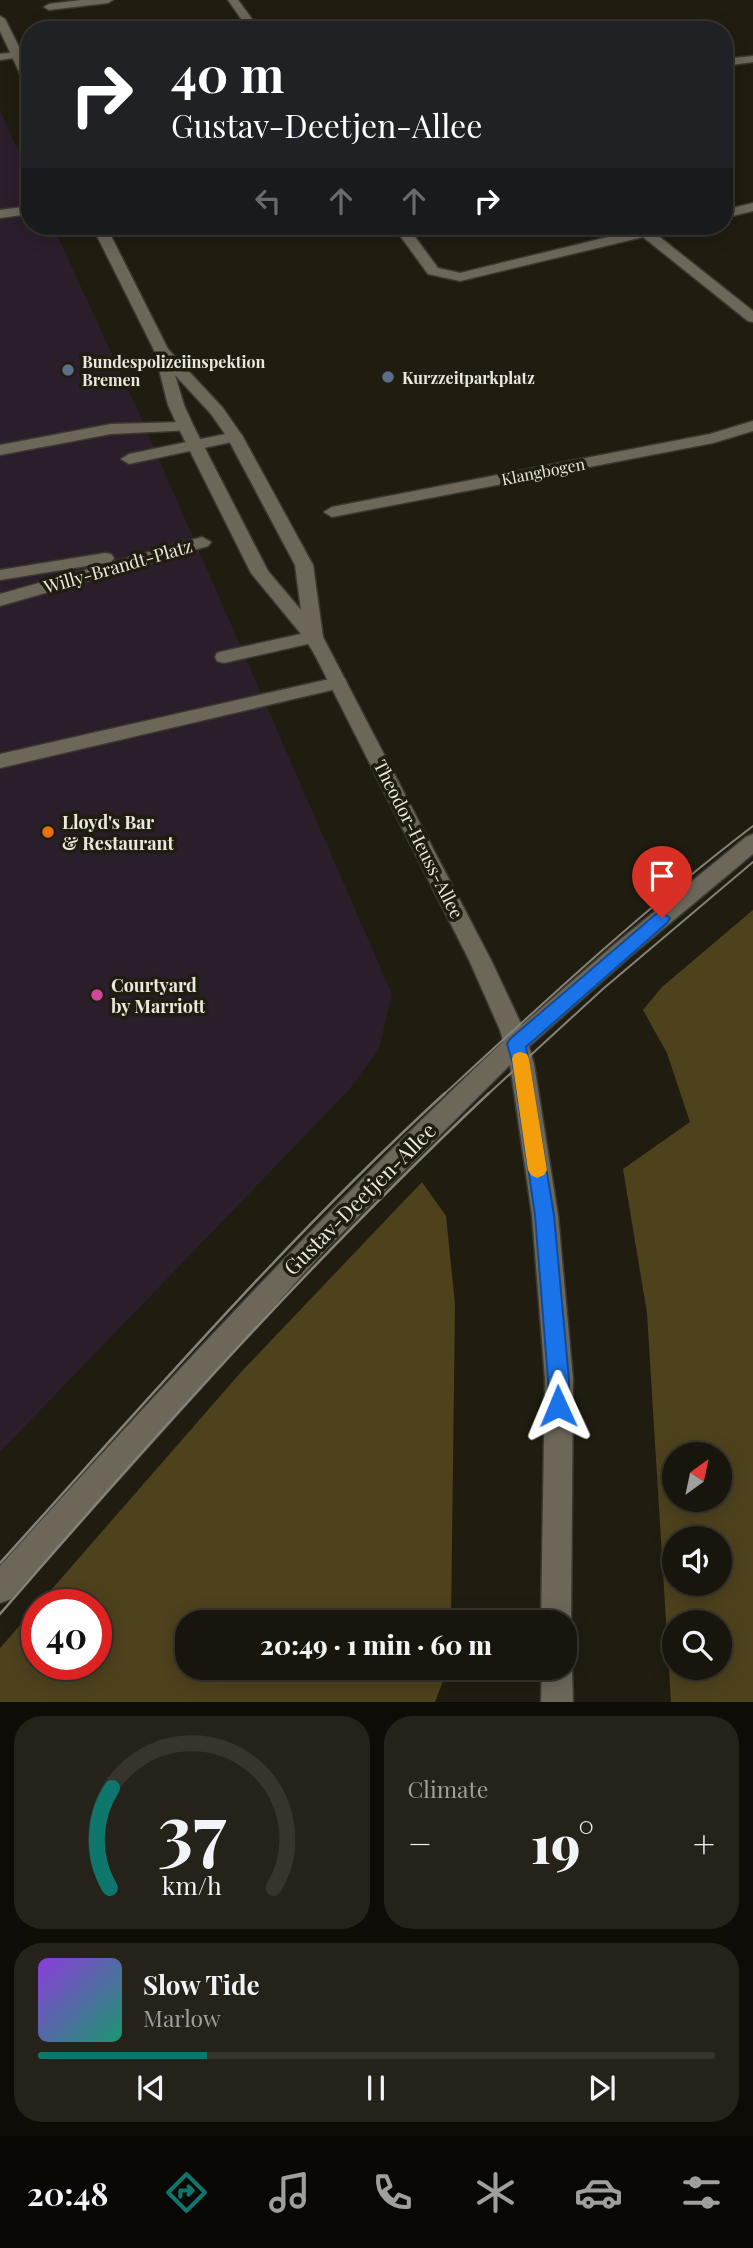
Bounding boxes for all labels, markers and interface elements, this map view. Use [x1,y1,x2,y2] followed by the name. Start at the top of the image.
[171,40,284,105] text: 40 m
[56,49,147,140] icon: right
[171,103,482,146] text: Gustav-Deetjen-Allee
[249,182,287,220] icon: left
[322,182,360,220] icon: ahead
[395,182,433,220] icon: ahead
[468,182,506,220] icon: right
[82,351,265,390] place label: Bundespolizeiinspektion Bremen
[60,362,76,378] marker: Bundespolizeiinspektion Bremen
[402,367,535,388] place label: Kurzzeitparkplatz
[380,369,396,385] marker: Kurzzeitparkplatz
[499,453,587,489] street label: Klangbogen
[40,533,195,599] street label: Willy-Brandt-Platz
[369,756,469,922] street label: Theodor-Heuss-Allee
[62,810,175,855] place label: Lloyd's Bar & Restaurant
[40,824,56,840] marker: Lloyd's Bar & Restaurant
[632,846,692,918] pin
[643,857,681,895] icon: arrive
[111,973,206,1018] place label: Courtyard by Marriott
[89,987,105,1003] marker: Courtyard by Marriott
[277,1116,441,1280] street label: Gustav-Deetjen-Allee
[521,1369,595,1443] position arrow
[662,1442,732,1512] north arrow
[662,1442,732,1680] map controls
[662,1526,732,1596] button: sound
[21,1589,112,1680] speed limit sign: 40
[662,1610,732,1680] button: search
[260,1627,492,1662] text: 20:49 · 1 min · 60 m
[408,1773,488,1804] text: Climate
[157,1780,227,1877] text: 37
[531,1808,594,1877] text: 19°
[408,1817,432,1868] text: −
[693,1817,715,1868] text: +
[162,1868,222,1901] text: km/h
[143,1967,260,2002] text: Slow Tide
[143,2002,221,2033] text: Marlow
[132,2069,170,2107] icon: previous
[357,2069,395,2107] icon: pause
[583,2069,621,2107] icon: next
[162,2168,211,2217] icon: directions
[265,2168,314,2217] icon: music
[368,2168,417,2217] icon: phone
[471,2168,520,2217] icon: climate
[574,2168,623,2217] icon: car
[677,2168,726,2217] icon: filters
[27,2171,108,2214] text: 20:48

